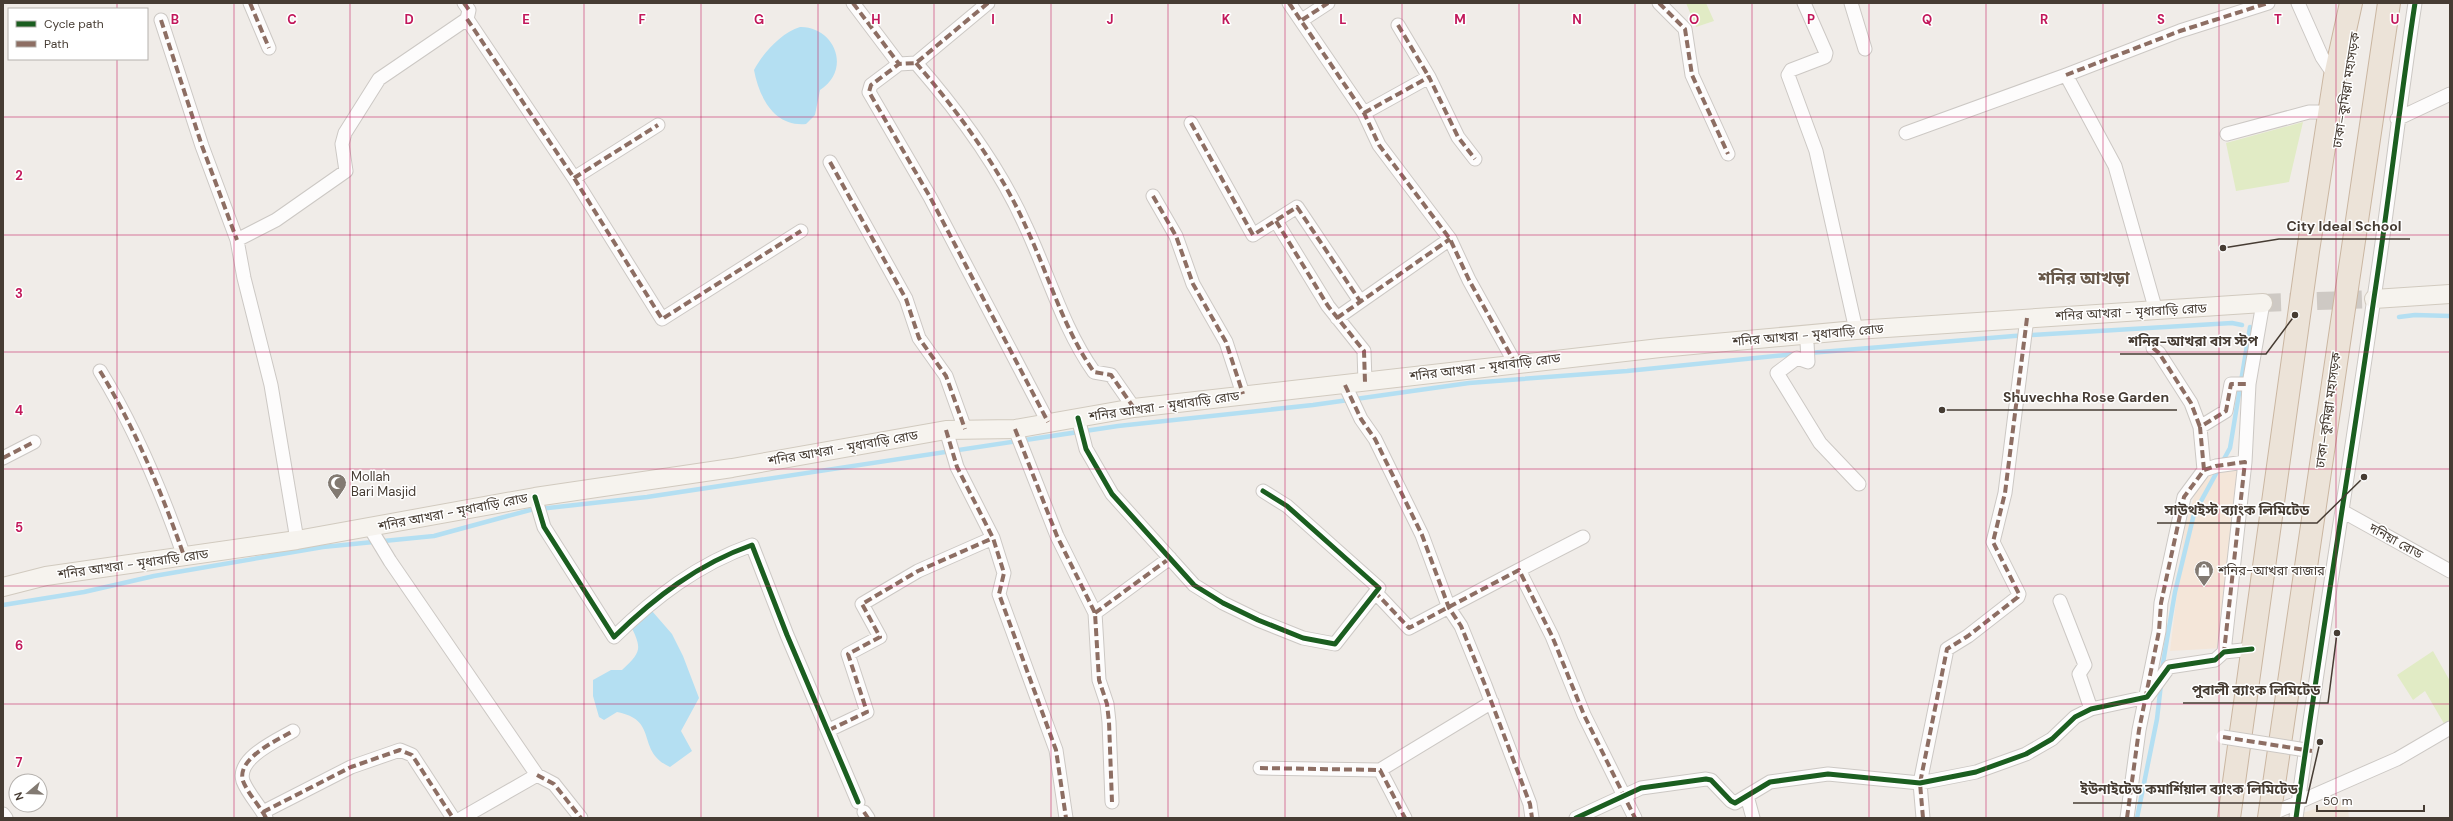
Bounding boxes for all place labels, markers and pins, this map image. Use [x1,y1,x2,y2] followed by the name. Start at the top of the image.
[2279,213,2410,239] callout: City Ideal School
[2120,328,2266,354] callout: শনির-আখরা বাস স্টপ
[1995,384,2177,410] callout: Shuvechha Rose Garden
[351,468,416,500] place label: Mollah Bari Masjid
[326,472,348,500] mosque icon: Mollah Bari Masjid
[2157,497,2317,523] callout: সাউথইস্ট ব্যাংক লিমিটেড
[2193,559,2215,587] shop icon: শনির-আখরা বাজার
[2217,562,2325,579] place label: শনির-আখরা বাজার
[2183,677,2328,703] callout: পুবালী ব্যাংক লিমিটেড
[2073,777,2306,803] callout: ইউনাইটেড কমার্শিয়াল ব্যাংক লিমিটেড

